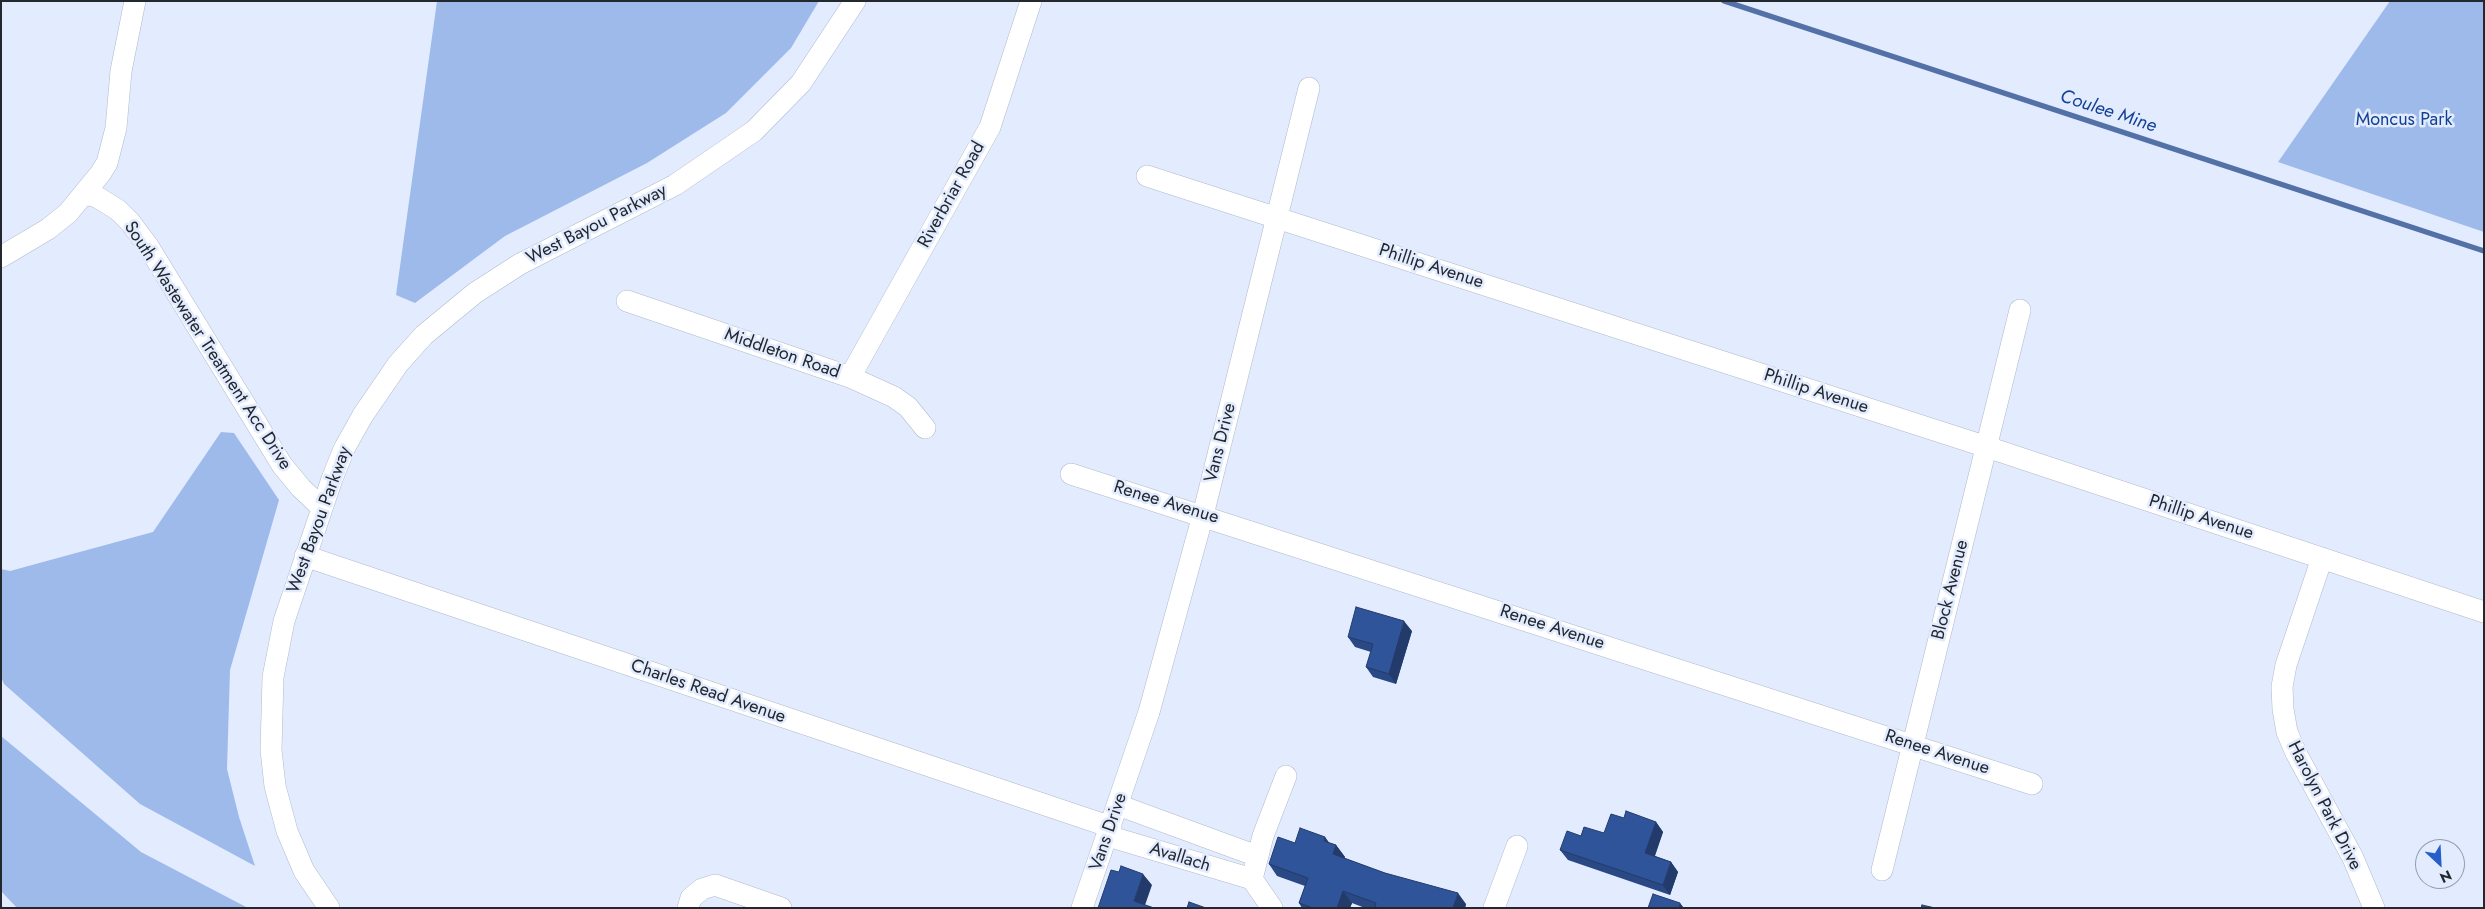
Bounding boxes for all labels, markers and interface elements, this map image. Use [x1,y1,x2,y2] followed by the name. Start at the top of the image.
[2057,86,2159,138] water label: Coulee Mine
[2356,110,2452,132] park label: Moncus Park
[914,138,990,252] street label: Riverbriar Road
[523,180,671,270] street label: West Bayou Parkway
[119,218,295,474] street label: South Wastewater Treatment Acc Drive
[1376,240,1486,294] street label: Phillip Avenue
[721,324,843,384] street label: Middleton Road
[1761,365,1871,419] street label: Phillip Avenue
[1201,401,1241,485] street label: Vans Drive
[283,444,357,596] street label: West Bayou Parkway
[1111,477,1221,529] street label: Renee Avenue
[2146,491,2256,545] street label: Phillip Avenue
[1928,538,1974,642] street label: Block Avenue
[1497,601,1607,655] street label: Renee Avenue
[628,655,788,729] street label: Charles Read Avenue
[1882,726,1992,780] street label: Renee Avenue
[2282,738,2366,874] street label: Harolyn Park Drive
[1086,790,1132,874] street label: Vans Drive
[1147,839,1213,877] street label: Avallach
[2415,839,2465,889] north arrow
[2437,865,2455,888] text: N

